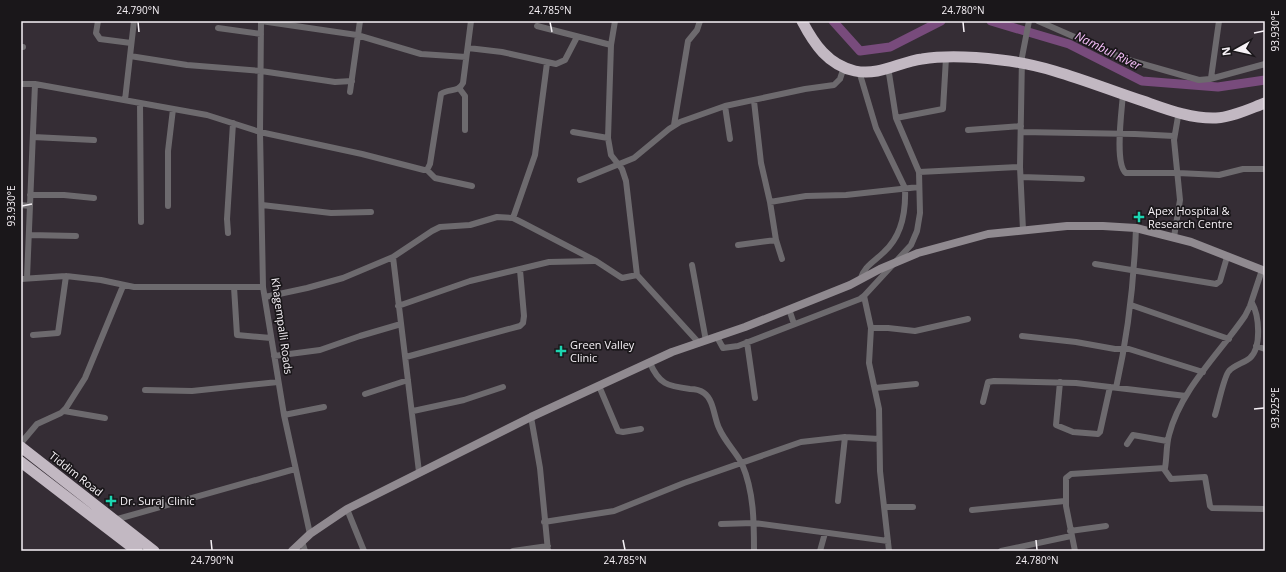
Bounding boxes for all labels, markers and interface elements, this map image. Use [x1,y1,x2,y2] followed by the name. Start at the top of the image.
[116,3,160,17] text: 24.790°N
[528,3,572,17] text: 24.785°N
[941,3,985,17] text: 24.780°N
[1268,10,1282,52] text: 93.930°E
[1072,27,1145,74] water label: Nambul River
[1216,30,1256,70] north arrow
[1218,46,1234,57] text: N
[4,185,18,227] text: 93.930°E
[1148,203,1232,231] place label: Apex Hospital & Research Centre
[1133,211,1145,223] marker: Apex Hospital & Research Centre
[268,277,297,375] street label: Khagempalli Roads
[570,337,635,365] place label: Green Valley Clinic
[555,345,567,357] marker: Green Valley Clinic
[1268,387,1282,429] text: 93.925°E
[46,448,106,499] street label: Tiddim Road
[120,493,195,508] place label: Dr. Suraj Clinic
[105,495,117,507] marker: Dr. Suraj Clinic
[190,553,234,567] text: 24.790°N
[603,553,647,567] text: 24.785°N
[1015,553,1059,567] text: 24.780°N

